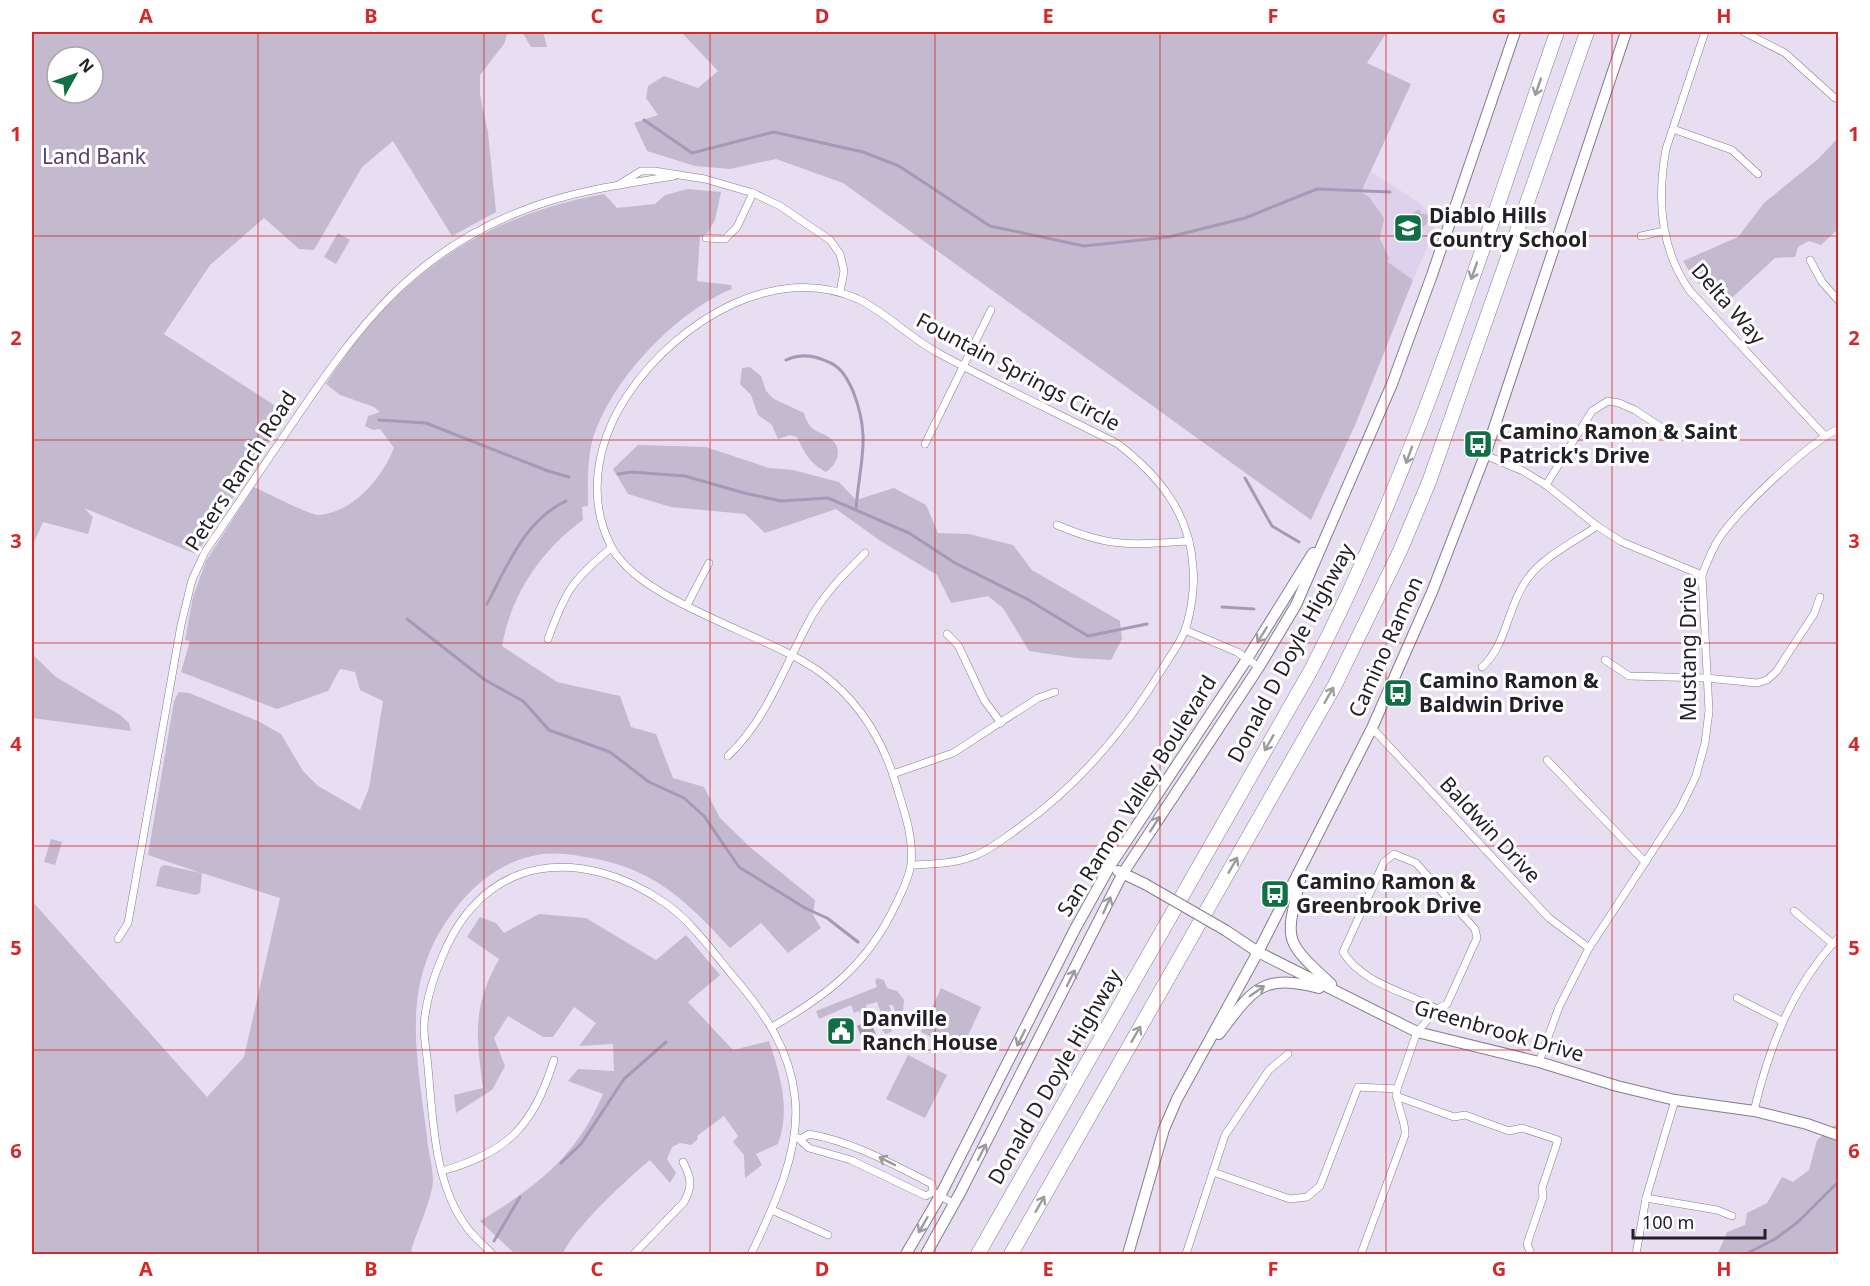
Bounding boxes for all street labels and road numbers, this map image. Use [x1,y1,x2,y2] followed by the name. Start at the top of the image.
[1686,257,1772,350] street label: Delta Way
[912,305,1125,437] street label: Fountain Springs Circle
[178,385,302,556] street label: Peters Ranch Road
[1220,538,1360,767] street label: Donald D Doyle Highway
[1342,572,1429,721] street label: Camino Ramon
[1674,577,1702,721] street label: Mustang Drive
[1050,670,1222,921] street label: San Ramon Valley Boulevard
[1434,770,1547,889] street label: Baldwin Drive
[981,963,1127,1189] street label: Donald D Doyle Highway
[1411,992,1587,1068] street label: Greenbrook Drive

